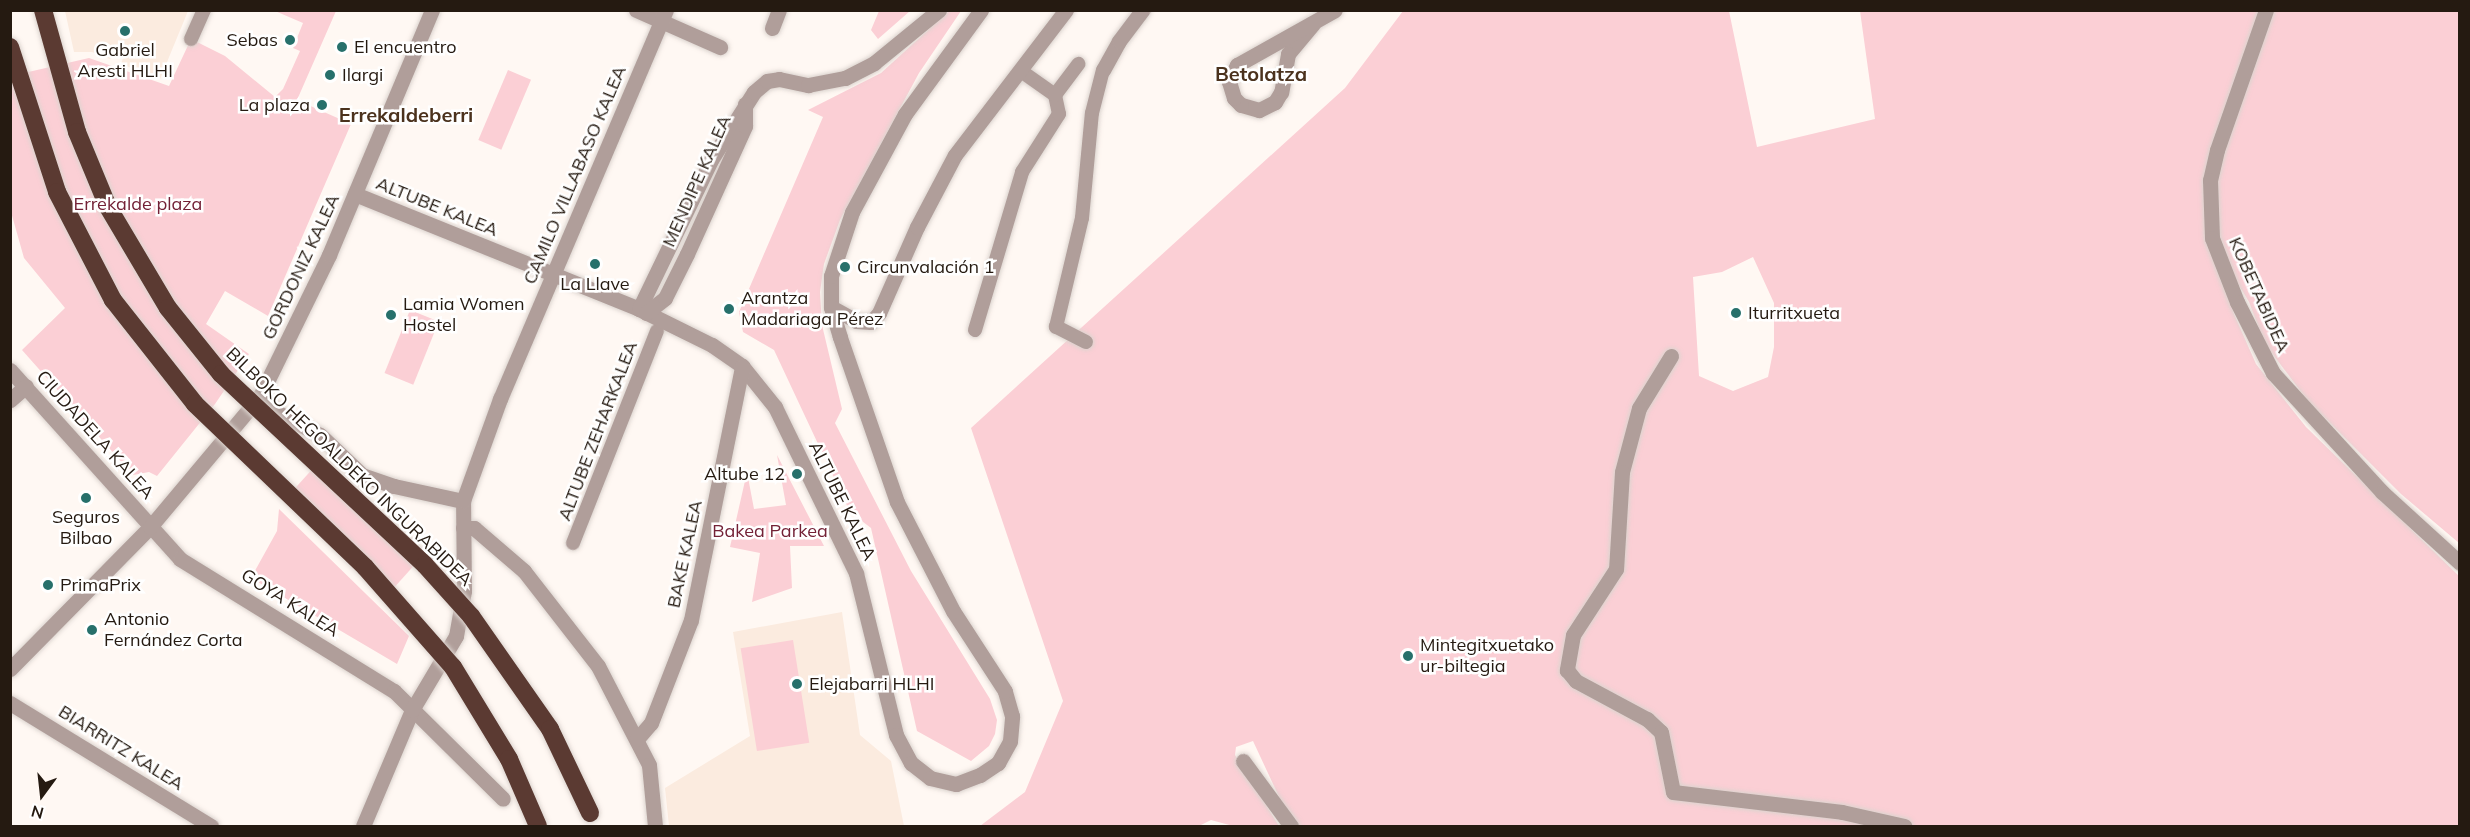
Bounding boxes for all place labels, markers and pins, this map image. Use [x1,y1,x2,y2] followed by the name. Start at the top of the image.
[118,24,132,38] marker: Gabriel Aresti HLHI
[226,29,278,51] place label: Sebas
[283,33,297,47] marker: Sebas
[354,36,457,58] place label: El encuentro
[77,40,173,82] place label: Gabriel Aresti HLHI
[335,40,349,54] marker: El encuentro
[342,64,383,86] place label: Ilargi
[323,68,337,82] marker: Ilargi
[239,94,310,116] place label: La plaza
[315,98,329,112] marker: La plaza
[857,256,995,278] place label: Circunvalación 1
[588,257,602,271] marker: La Llave
[838,260,852,274] marker: Circunvalación 1
[560,273,630,295] place label: La Llave
[741,288,883,330] place label: Arantza Madariaga Pérez
[403,294,525,336] place label: Lamia Women Hostel
[722,302,736,316] marker: Arantza Madariaga Pérez
[1748,302,1840,324] place label: Iturritxueta
[1729,306,1743,320] marker: Iturritxueta
[384,308,398,322] marker: Lamia Women Hostel
[704,463,785,485] place label: Altube 12
[790,467,804,481] marker: Altube 12
[79,491,93,505] marker: Seguros Bilbao
[52,507,120,550] place label: Seguros Bilbao
[60,574,141,596] place label: PrimaPrix
[41,578,55,592] marker: PrimaPrix
[104,609,243,652] place label: Antonio Fernández Corta
[85,623,99,637] marker: Antonio Fernández Corta
[1420,635,1554,678] place label: Mintegitxuetako ur-biltegia
[1401,649,1415,663] marker: Mintegitxuetako ur-biltegia
[809,673,934,695] place label: Elejabarri HLHI
[790,677,804,691] marker: Elejabarri HLHI

